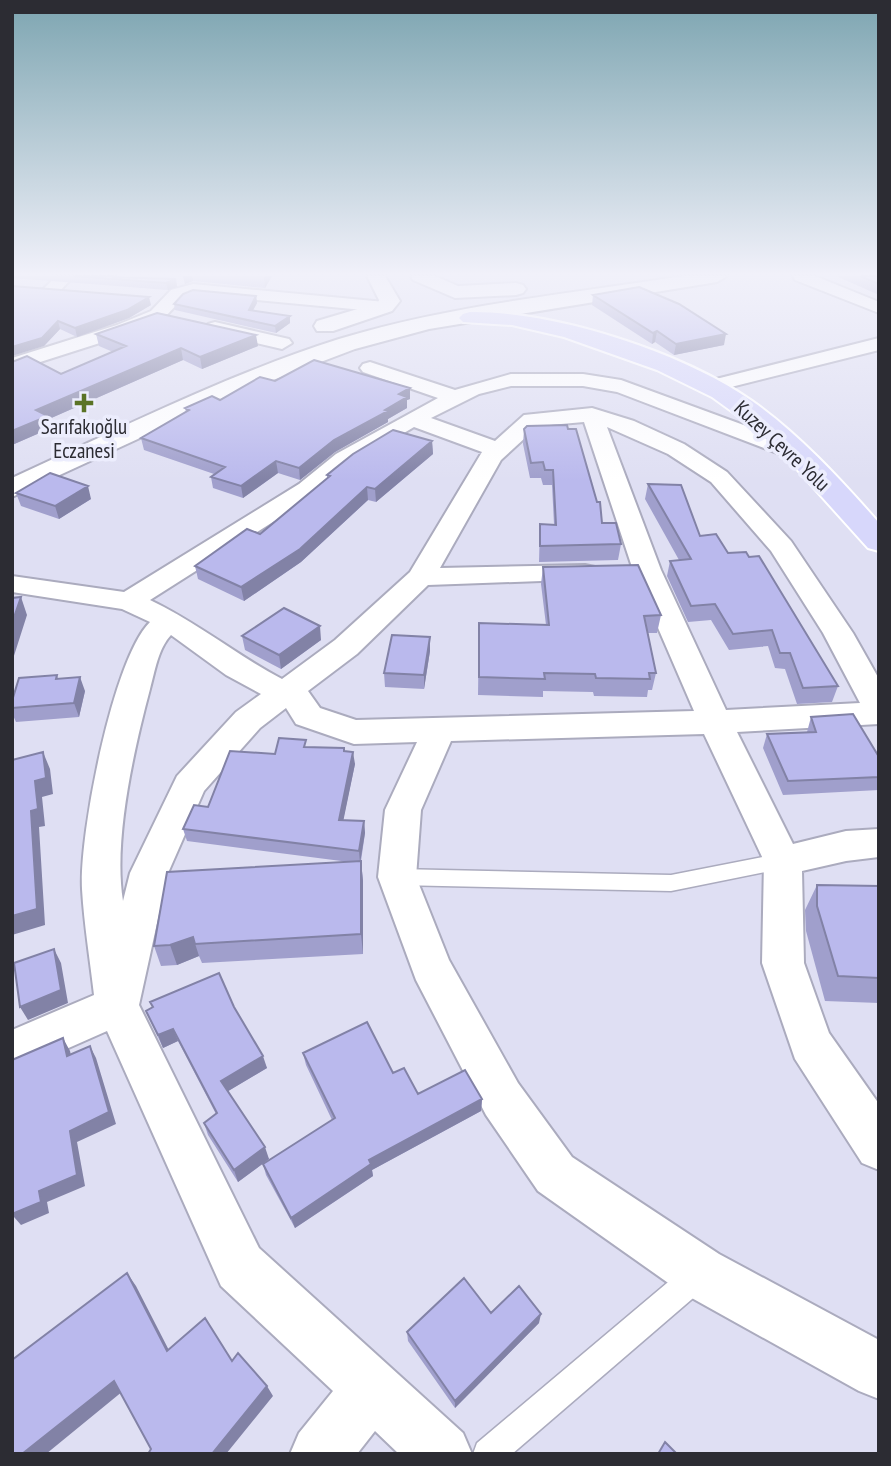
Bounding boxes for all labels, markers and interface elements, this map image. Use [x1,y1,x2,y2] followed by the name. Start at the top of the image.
[729,394,836,497] street label: Kuzey Çevre Yolu
[76,395,92,411] marker: Sarıfakıoğlu Eczanesi
[41,413,127,464] place label: Sarıfakıoğlu Eczanesi

